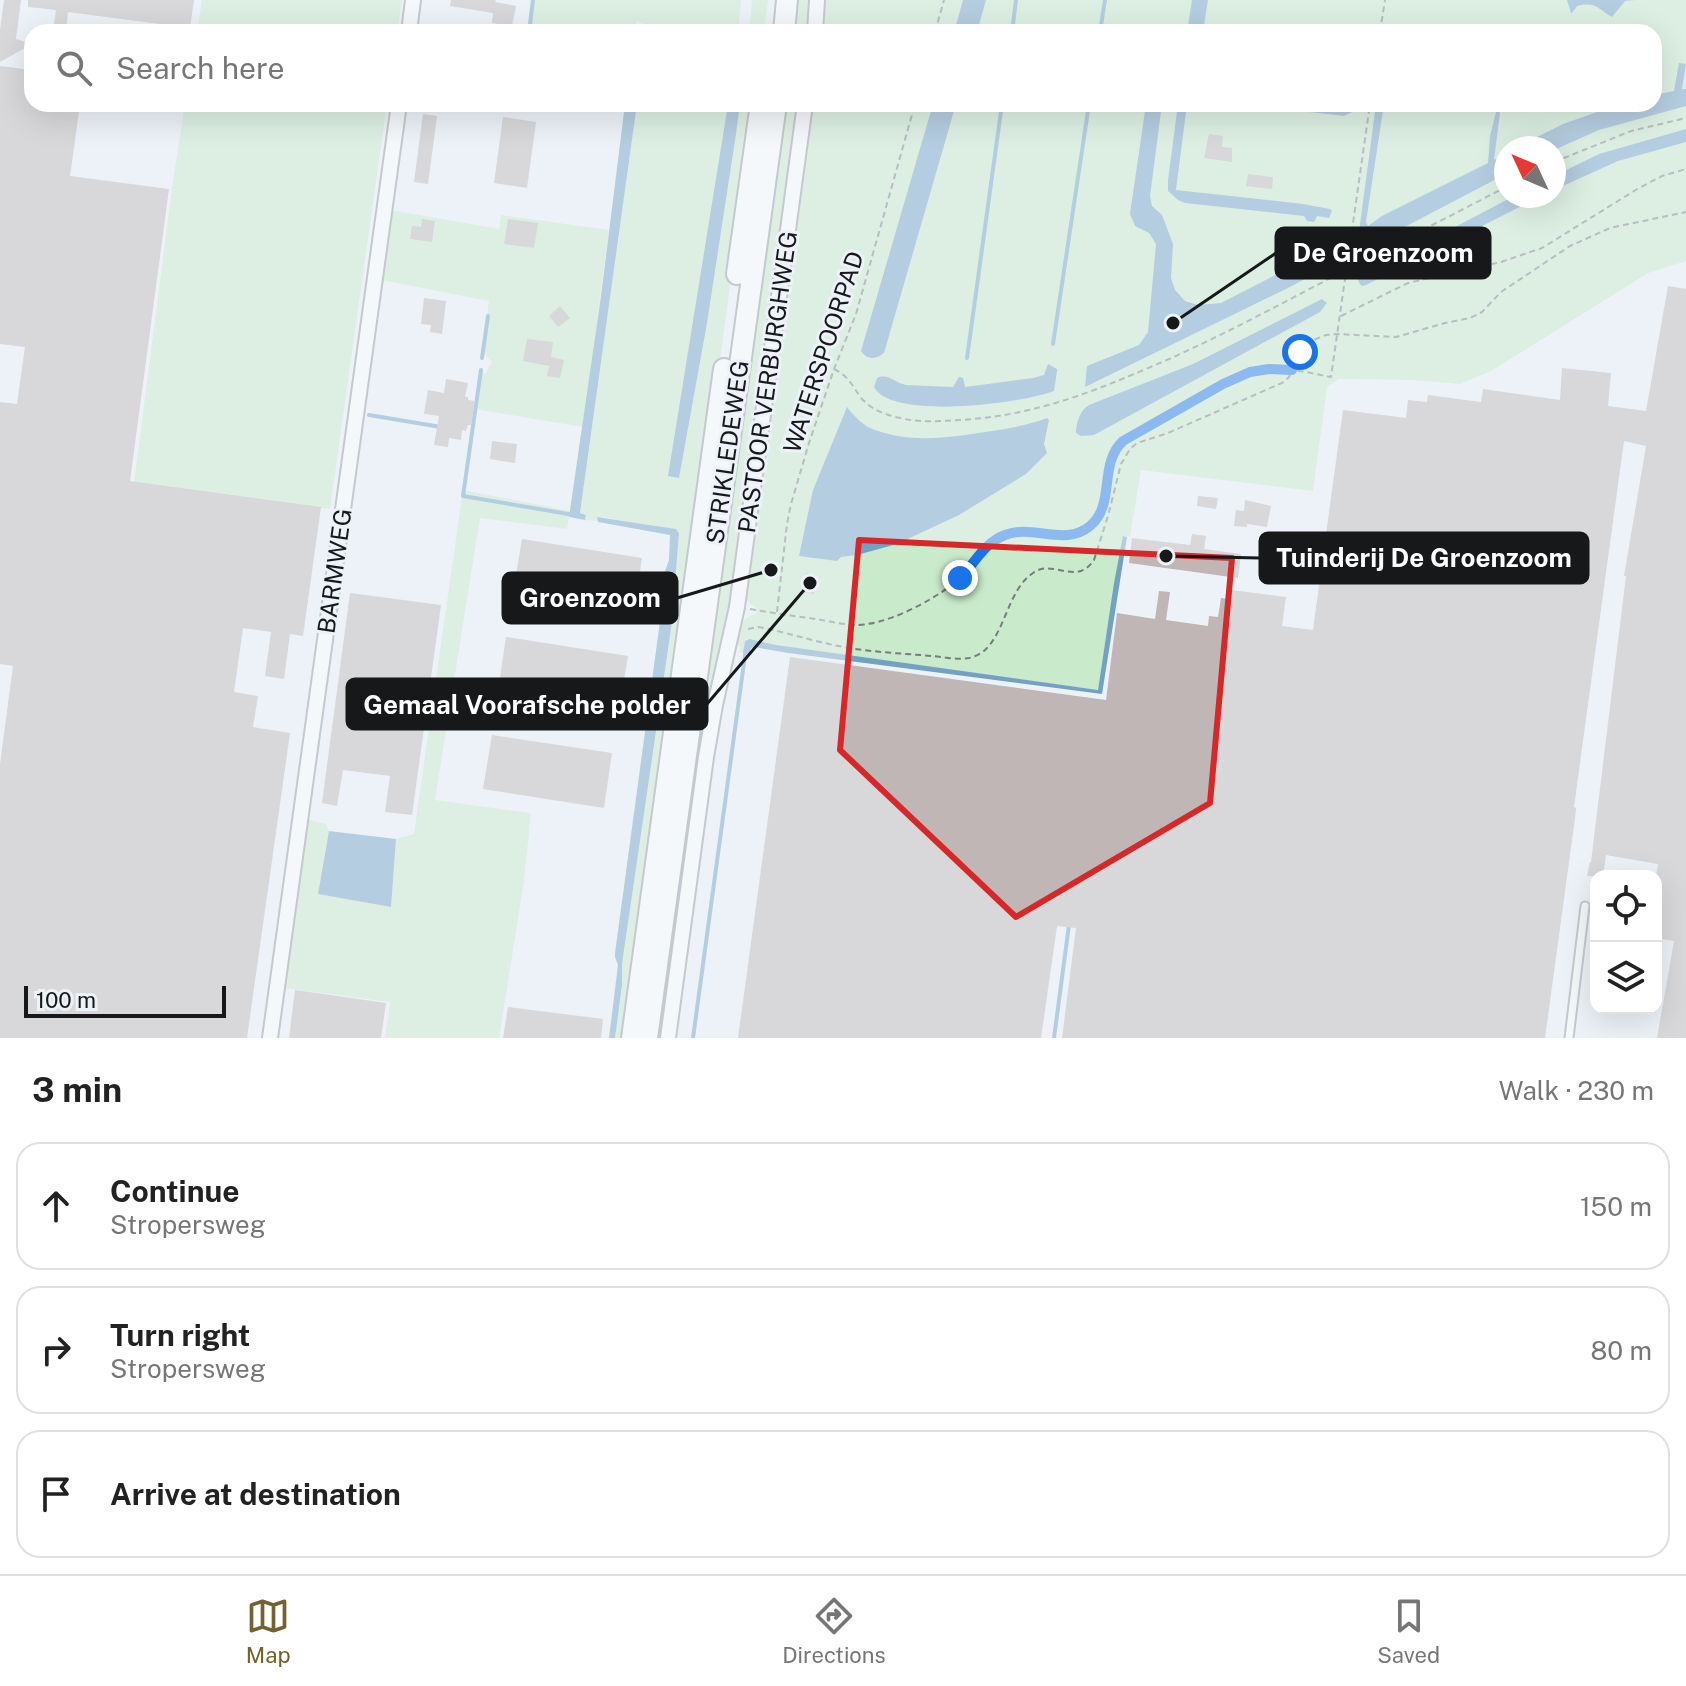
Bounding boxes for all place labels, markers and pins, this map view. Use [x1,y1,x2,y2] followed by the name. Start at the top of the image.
[1276,228,1490,278] callout: De Groenzoom
[1260,533,1588,583] callout: Tuinderij De Groenzoom
[503,573,677,623] callout: Groenzoom
[347,679,707,729] callout: Gemaal Voorafsche polder

